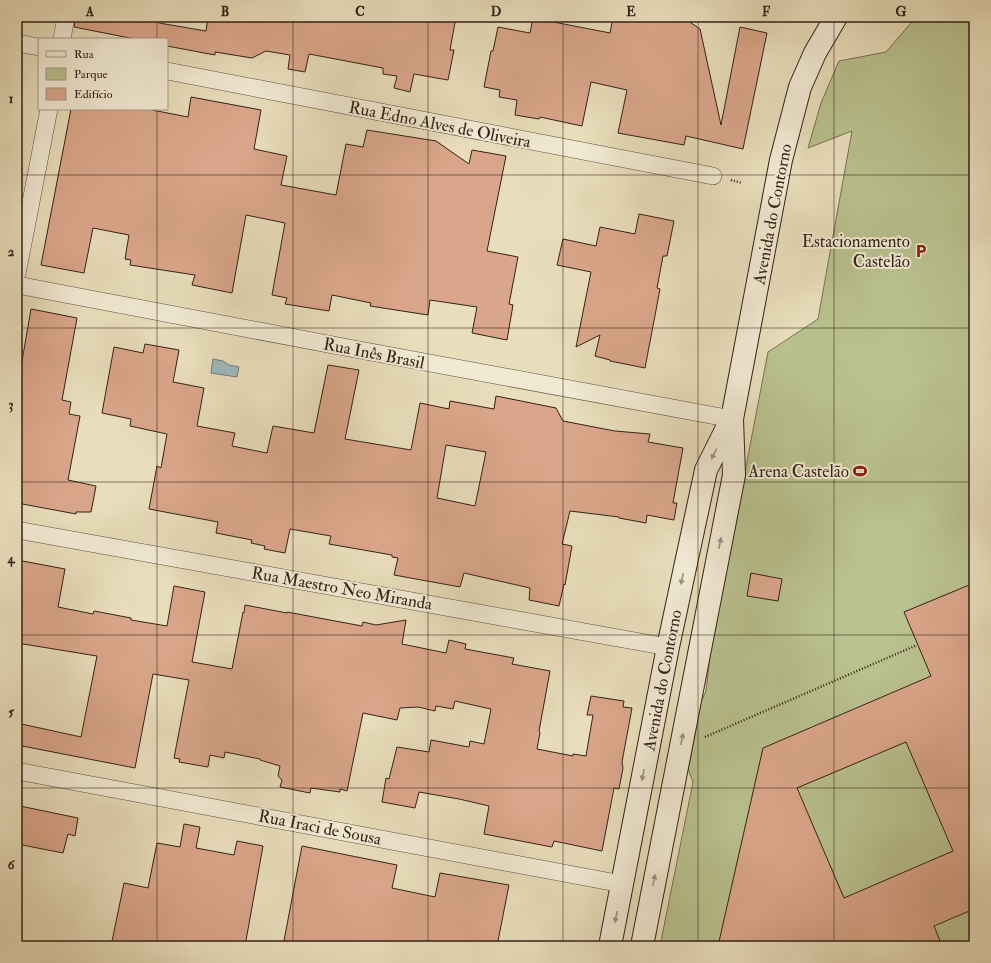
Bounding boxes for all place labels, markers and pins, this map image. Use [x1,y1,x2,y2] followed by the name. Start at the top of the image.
[802,231,910,272] place label: Estacionamento Castelão
[913,243,929,259] parking icon: Estacionamento Castelão
[747,461,849,482] place label: Arena Castelão
[852,463,868,479] sports icon: Arena Castelão

